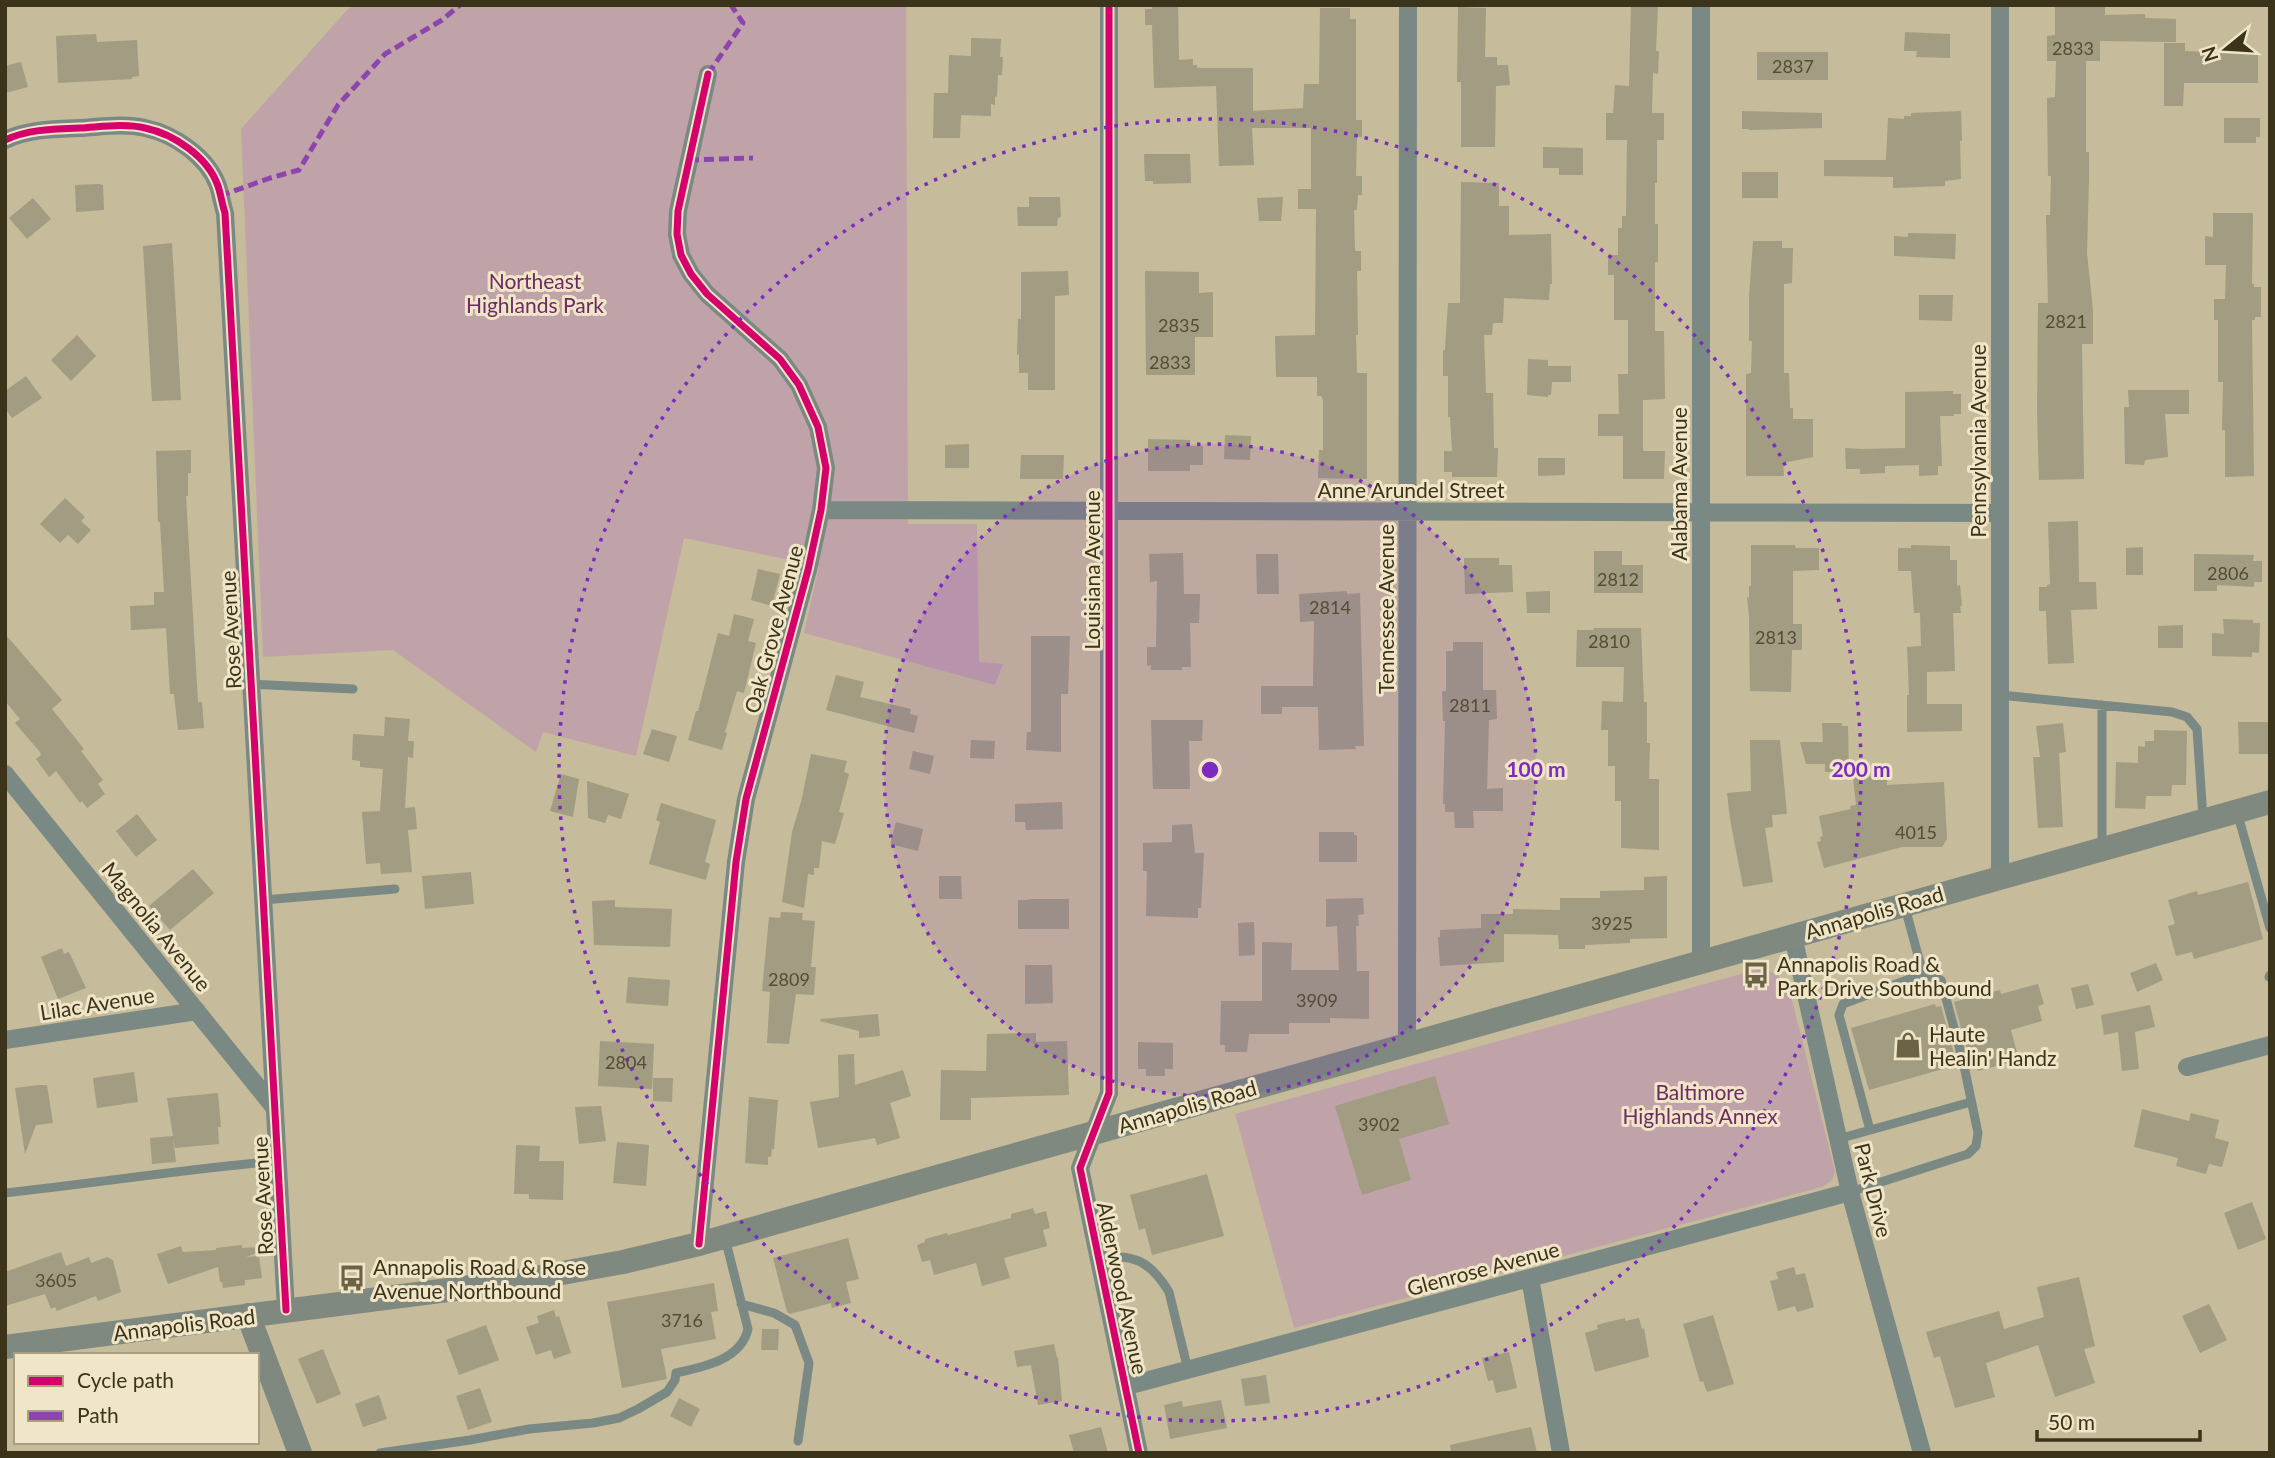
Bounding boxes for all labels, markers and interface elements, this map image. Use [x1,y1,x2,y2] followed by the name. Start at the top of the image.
[2191,14,2261,84] north arrow
[2052,37,2094,59] house number: 2833
[2196,44,2223,65] text: N
[1772,55,1814,77] house number: 2837
[466,268,604,317] park label: Northeast Highlands Park
[2045,310,2087,332] house number: 2821
[1158,314,1200,336] house number: 2835
[1965,344,1990,538] street label: Pennsylvania Avenue
[1149,351,1191,373] house number: 2833
[1666,407,1691,561] street label: Alabama Avenue
[1317,477,1505,502] street label: Anne Arundel Street
[1079,490,1104,650] street label: Louisiana Avenue
[1373,524,1398,694] street label: Tennessee Avenue
[739,542,807,716] street label: Oak Grove Avenue
[2207,562,2249,584] house number: 2806
[1597,568,1639,590] house number: 2812
[214,570,246,690] street label: Rose Avenue
[1309,596,1351,618] house number: 2814
[1755,626,1797,648] house number: 2813
[1588,630,1630,652] house number: 2810
[1449,694,1491,716] house number: 2811
[1506,756,1566,781] text: 100 m
[1831,756,1891,781] text: 200 m
[1198,758,1222,782] centre of rings
[1895,821,1937,843] house number: 4015
[97,856,217,996] street label: Magnolia Avenue
[1802,880,1946,944] street label: Annapolis Road
[1591,912,1633,934] house number: 3925
[1777,951,1992,1000] place label: Annapolis Road & Park Drive Southbound
[1741,960,1771,990] bus stop icon: Annapolis Road & Park Drive Southbound
[768,968,810,990] house number: 2809
[38,982,156,1024] street label: Lilac Avenue
[1296,989,1338,1011] house number: 3909
[1929,1021,2057,1070] place label: Haute Healin' Handz
[1893,1030,1923,1060] shop icon: Haute Healin' Handz
[605,1051,647,1073] house number: 2804
[1115,1074,1259,1138] street label: Annapolis Road
[1622,1079,1778,1128] park label: Baltimore Highlands Annex
[1358,1113,1400,1135] house number: 3902
[246,1136,278,1256] street label: Rose Avenue
[1850,1140,1898,1240] street label: Park Drive
[1093,1199,1153,1377] street label: Alderwood Avenue
[1404,1236,1562,1300] street label: Glenrose Avenue
[373,1254,586,1303] place label: Annapolis Road & Rose Avenue Northbound
[337,1263,367,1293] bus stop icon: Annapolis Road & Rose Avenue Northbound
[35,1269,77,1291] house number: 3605
[112,1303,256,1345] street label: Annapolis Road
[661,1309,703,1331] house number: 3716
[14,1353,259,1444] legend
[77,1367,174,1392] text: Cycle path
[2037,1398,2200,1442] scale bar
[77,1402,119,1427] text: Path
[2048,1409,2095,1434] text: 50 m

